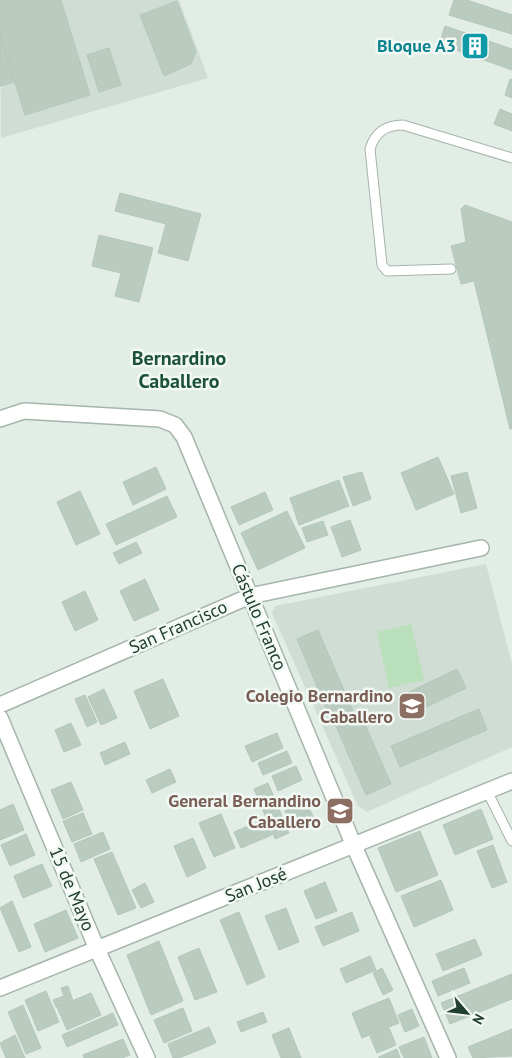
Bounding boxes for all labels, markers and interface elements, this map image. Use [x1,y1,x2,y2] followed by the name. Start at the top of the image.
[460,31,490,61] building icon: Bloque A3
[377,34,456,57] place label: Bloque A3
[132,345,227,394] district label: Bernardino Caballero
[227,560,292,674] street label: Cástulo Franco
[125,595,231,658] street label: San Francisco
[246,684,393,728] place label: Colegio Bernardino Caballero
[397,691,427,721] school or university icon: Colegio Bernardino Caballero
[168,789,321,833] place label: General Bernandino Caballero
[325,796,355,826] school or university icon: General Bernandino Caballero
[44,843,100,934] street label: 15 de Mayo
[221,862,290,907] street label: San José
[442,988,492,1038] north arrow
[468,1011,489,1027] text: N

